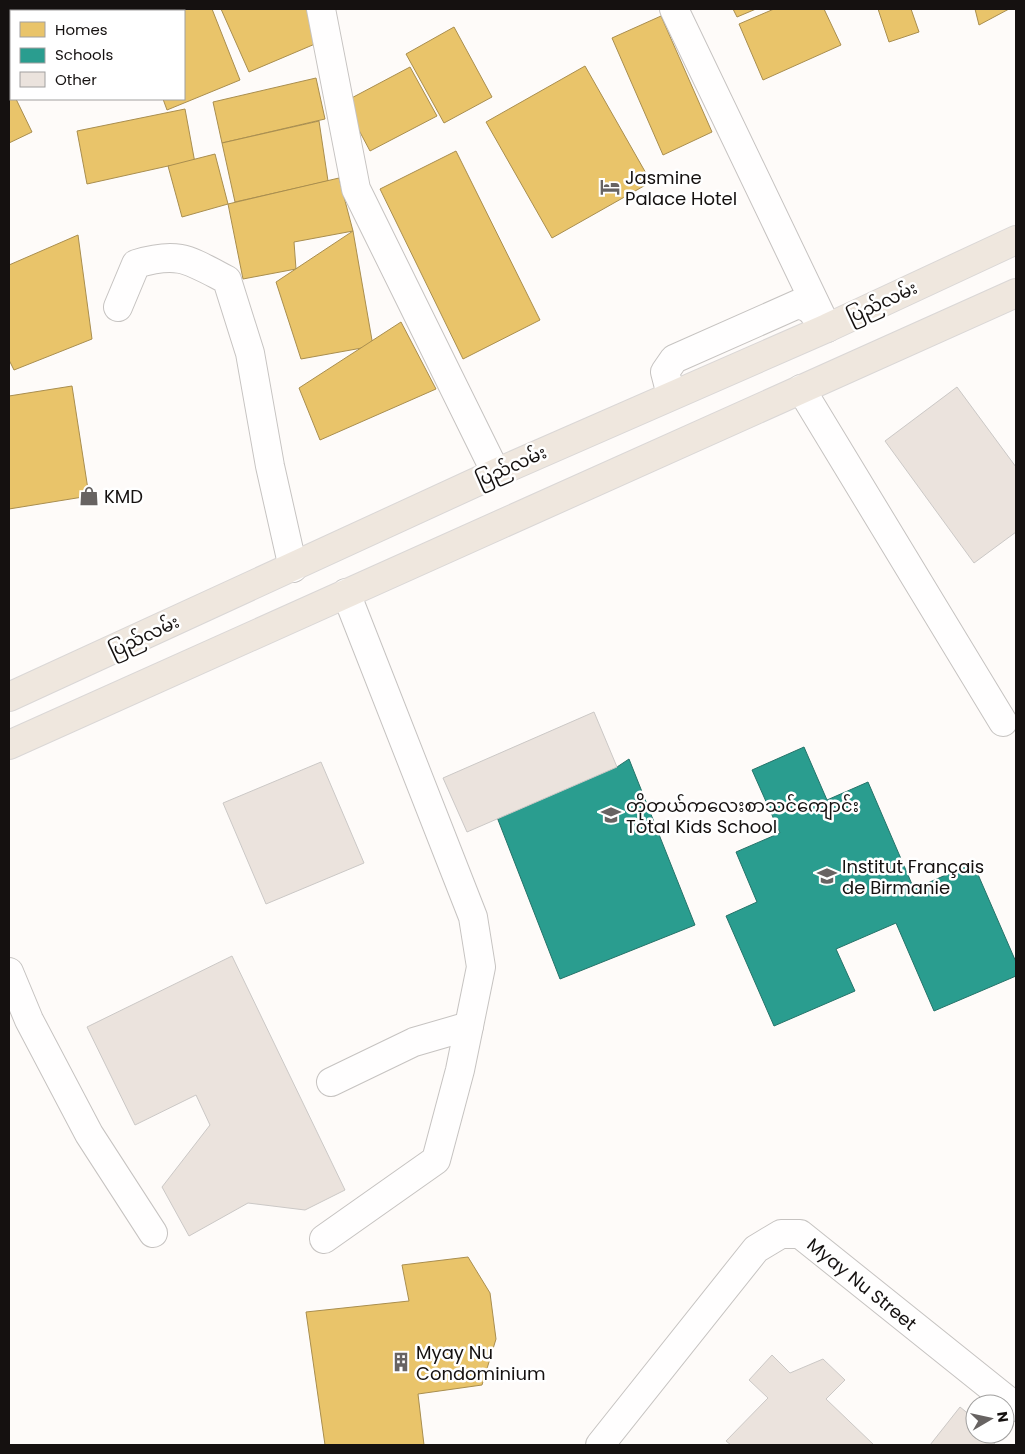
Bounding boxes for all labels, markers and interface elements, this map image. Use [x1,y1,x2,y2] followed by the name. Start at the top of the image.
[10,10,185,100] legend
[55,19,108,40] text: Homes
[55,44,113,65] text: Schools
[55,69,97,90] text: Other
[625,165,737,211] place label: Jasmine Palace Hotel
[599,176,621,198] hotel icon: Jasmine Palace Hotel
[843,275,923,332] street label: ပြည်လမ်း
[472,439,552,495] street label: ပြည်လမ်း
[104,484,143,509] place label: KMD
[78,485,100,507] shop icon: KMD
[105,609,185,666] street label: ပြည်လမ်း
[626,792,859,839] place label: တိုတယ်ကလေးစာသင်ကျောင်း Total Kids School
[600,804,622,826] school or university icon: တိုတယ်ကလေးစာသင်ကျောင်း Total Kids School
[842,854,984,900] place label: Institut Français de Birmanie
[816,865,838,887] school or university icon: Institut Français de Birmanie
[802,1232,922,1336] street label: Myay Nu Street
[416,1340,546,1386] place label: Myay Nu Condominium
[390,1351,412,1373] building icon: Myay Nu Condominium
[965,1394,1015,1444] north arrow
[992,1410,1014,1424] text: N

